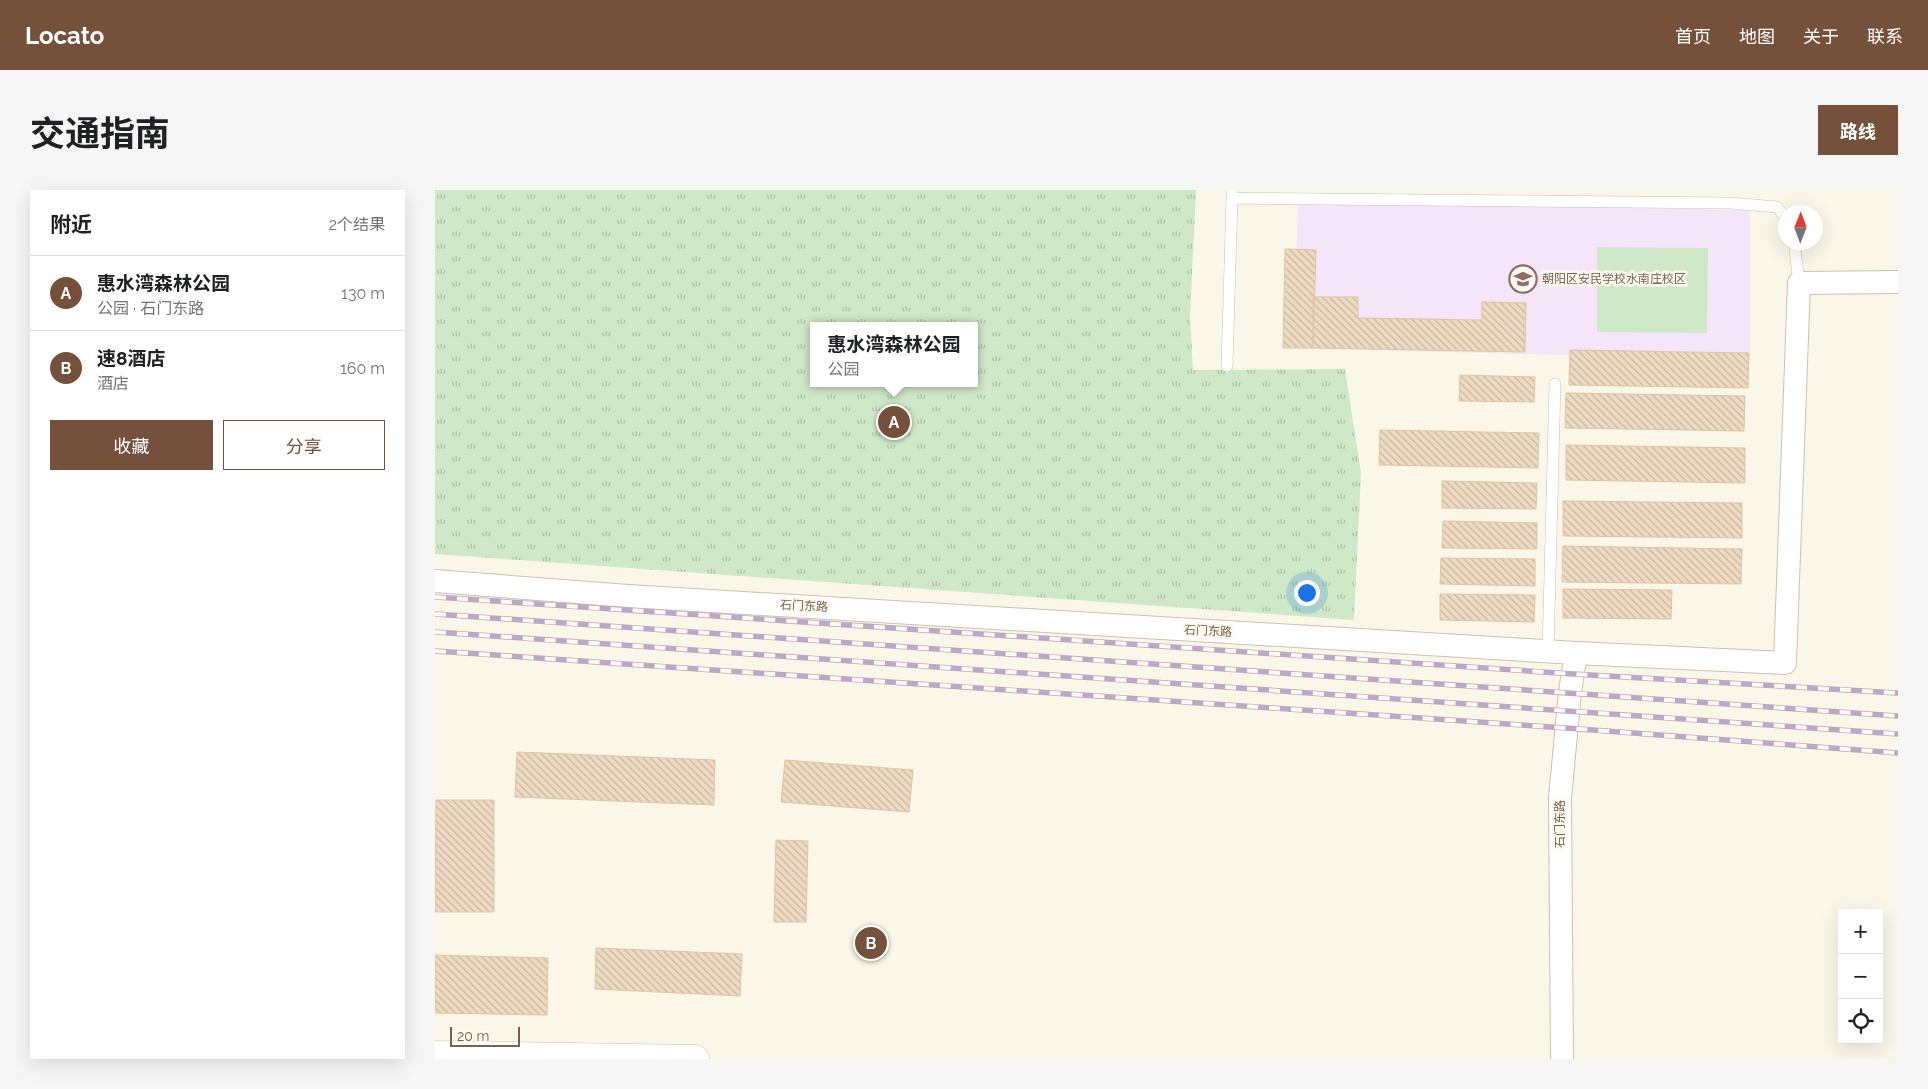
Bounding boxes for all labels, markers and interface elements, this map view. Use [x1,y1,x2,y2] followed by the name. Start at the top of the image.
[25,21,104,50] text: Locato
[1675,26,1711,47] text: 首页
[1739,26,1775,47] text: 地图
[1803,26,1839,47] text: 关于
[1867,26,1903,47] text: 联系
[1818,105,1898,155] button: 路线
[30,113,170,154] text: 交通指南
[1778,205,1823,250] north arrow
[50,212,92,237] text: 附近
[329,215,385,234] text: 2个结果
[1508,264,1538,294] school or university icon: 朝阳区安民学校水南庄校区
[97,272,230,294] text: 惠水湾森林公园
[1542,272,1686,286] place label: 朝阳区安民学校水南庄校区
[61,284,71,303] text: A
[341,284,385,303] text: 130 m
[97,299,204,318] text: 公园 · 石门东路
[810,322,978,387] popup
[827,333,961,355] text: 惠水湾森林公园
[97,347,165,369] text: 速8酒店
[61,359,71,378] text: B
[340,359,385,378] text: 160 m
[827,360,860,379] text: 公园
[97,374,129,393] text: 酒店
[878,403,910,441] pin: A
[50,420,213,470] button: 收藏
[223,420,385,470] button: 分享
[1294,580,1320,606] your location
[780,598,828,614] street label: 石门东路
[1184,623,1232,639] street label: 石门东路
[1553,800,1567,848] street label: 石门东路
[1838,909,1883,1044] map controls
[1838,909,1883,954] button: +
[855,924,887,962] pin: B
[1838,954,1883,999] button: −
[1838,999,1883,1044] button: locate
[450,1024,520,1047] scale bar
[457,1028,489,1044] text: 20 m

